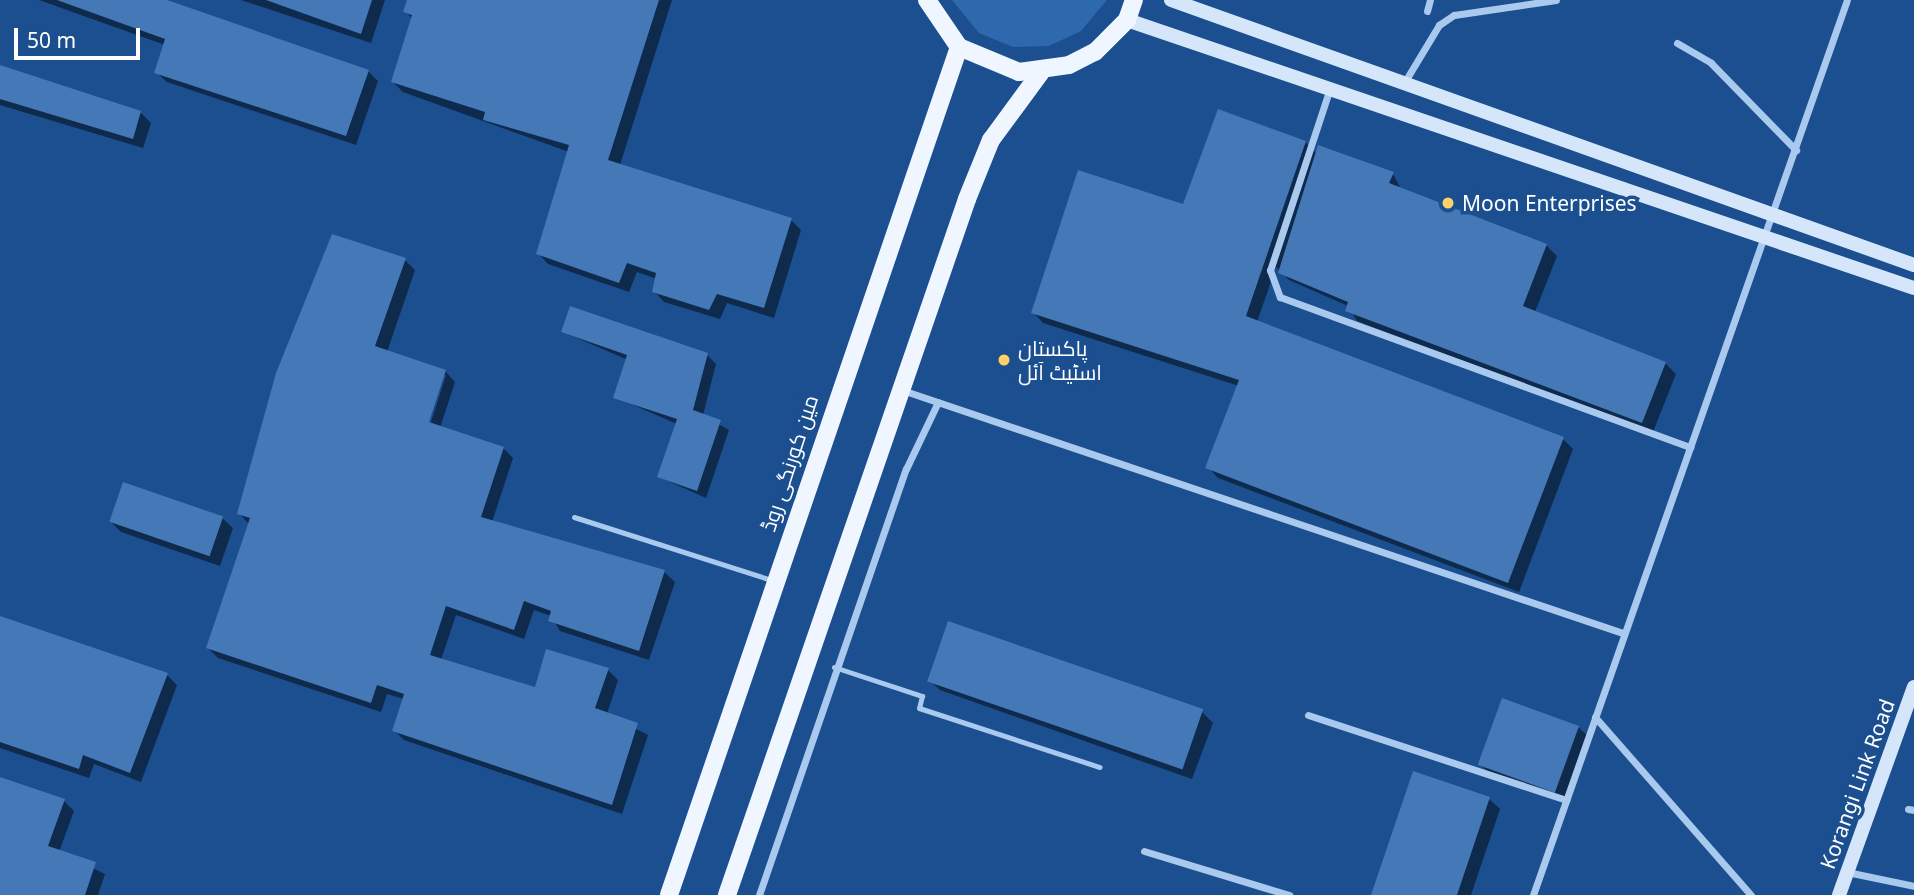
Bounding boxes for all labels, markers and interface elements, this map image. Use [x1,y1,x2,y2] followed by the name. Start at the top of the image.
[18,14,144,58] scale bar
[27,26,76,54] text: 50 m
[1462,190,1637,216] place label: Moon Enterprises
[1440,195,1456,211] marker: Moon Enterprises
[1018,335,1102,385] place label: پاکستان اسٹیٹ آئل
[996,352,1012,368] marker: پاکستان اسٹیٹ آئل
[755,391,823,535] street label: مین کورنگی روڈ
[1815,696,1899,872] street label: Korangi Link Road

